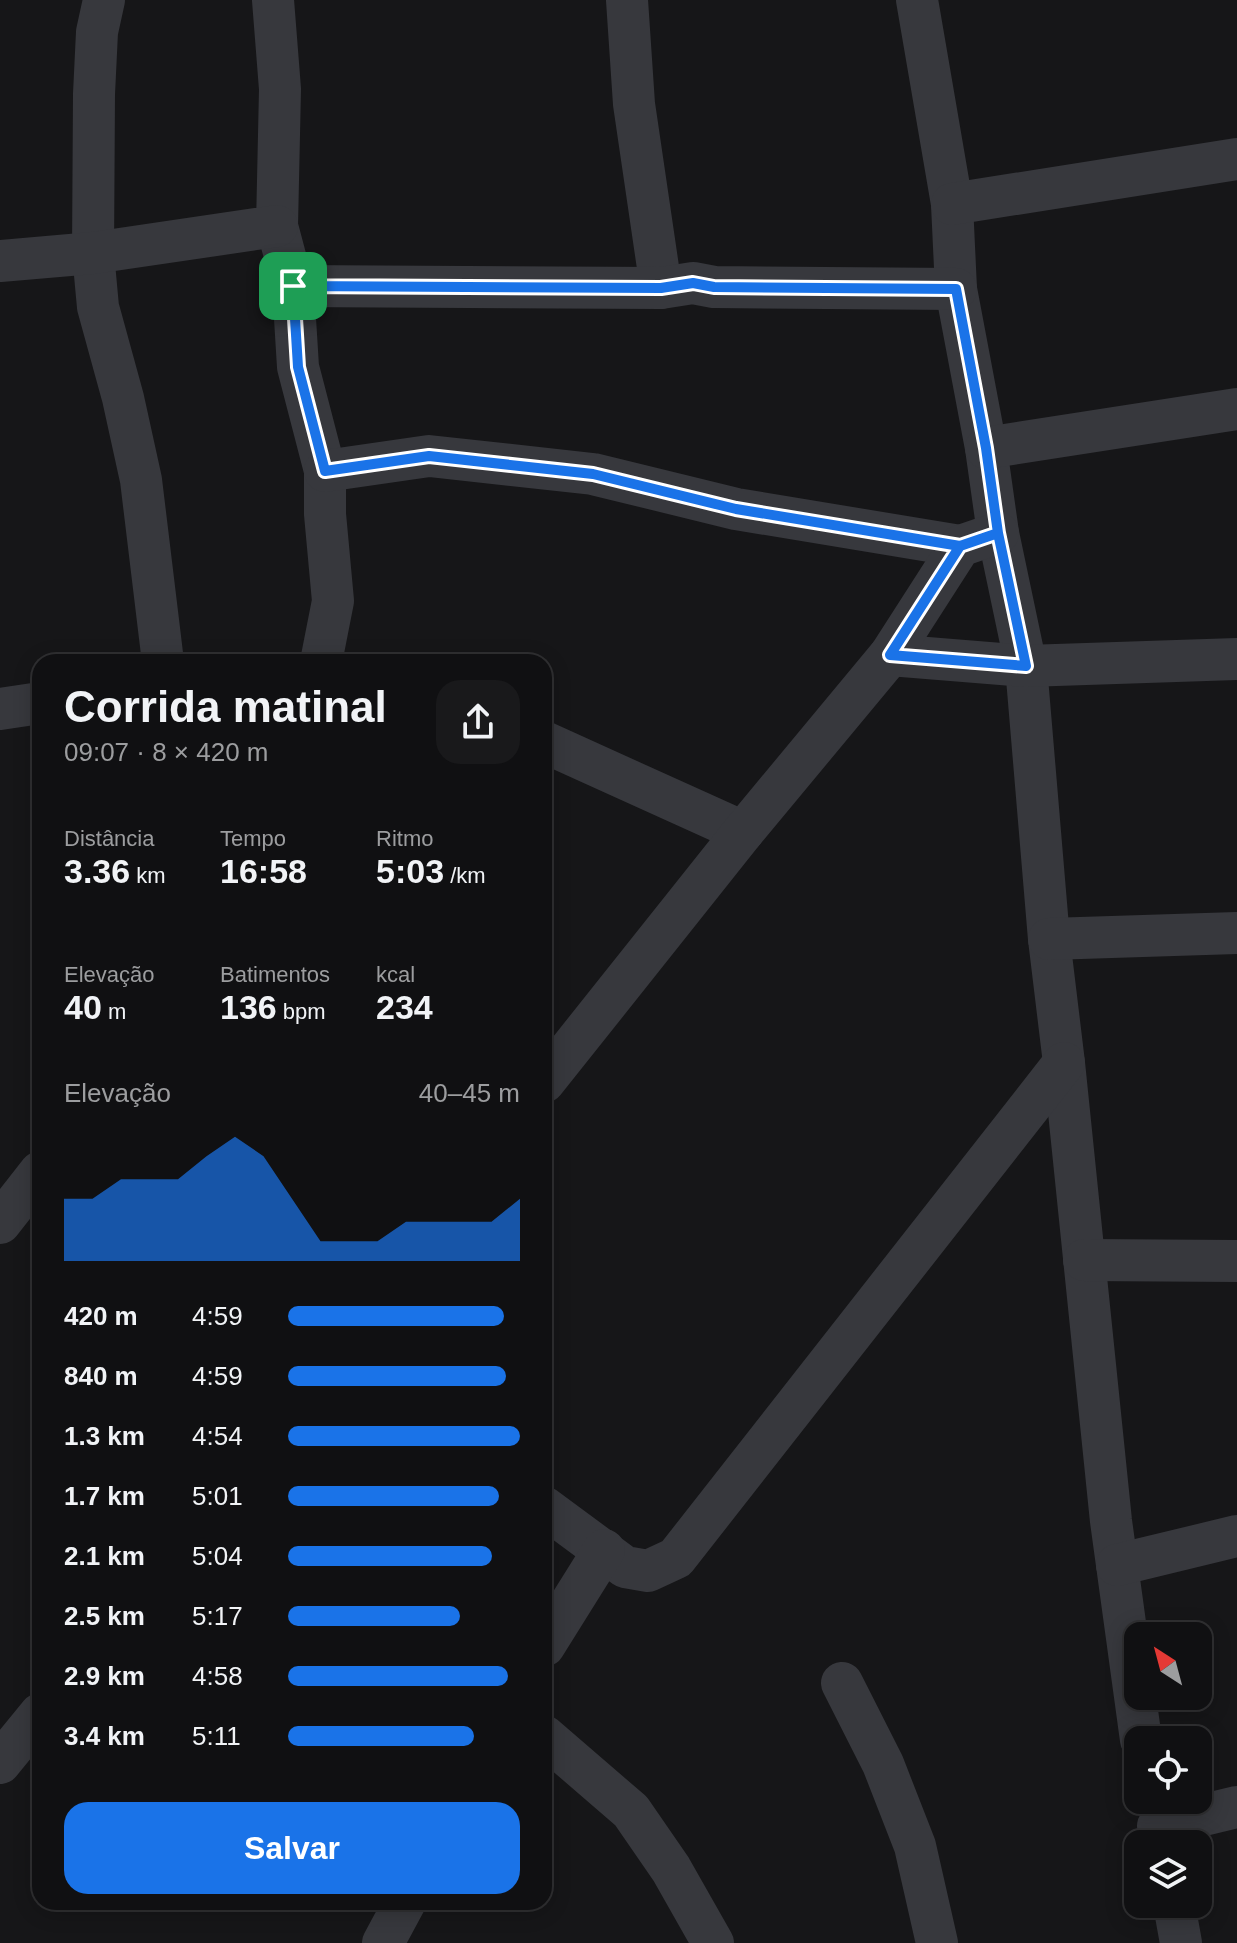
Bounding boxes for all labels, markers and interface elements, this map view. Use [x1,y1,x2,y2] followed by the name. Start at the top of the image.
[259,252,327,320] pin
[271,264,315,308] icon: arrive
[436,680,520,764] button: share
[64,682,387,731] text: Corrida matinal
[64,737,269,767] text: 09:07 · 8 × 420 m
[64,826,154,851] text: Distância
[220,826,286,851] text: Tempo
[376,826,433,851] text: Ritmo
[64,852,130,890] text: 3.36
[220,852,307,890] text: 16:58
[376,852,444,890] text: 5:03
[130,863,166,888] text: km
[444,863,486,888] text: /km
[64,962,155,987] text: Elevação
[220,962,330,987] text: Batimentos
[376,962,415,987] text: kcal
[64,988,102,1026] text: 40
[220,988,277,1026] text: 136
[376,988,433,1026] text: 234
[102,999,126,1024] text: m
[277,999,326,1024] text: bpm
[64,1078,171,1108] text: Elevação
[419,1078,520,1108] text: 40–45 m
[64,1301,138,1331] text: 420 m
[192,1301,243,1331] text: 4:59
[64,1361,138,1391] text: 840 m
[192,1361,243,1391] text: 4:59
[64,1421,145,1451] text: 1.3 km
[192,1421,243,1451] text: 4:54
[64,1481,145,1511] text: 1.7 km
[192,1481,243,1511] text: 5:01
[64,1541,145,1571] text: 2.1 km
[192,1541,243,1571] text: 5:04
[64,1601,145,1631] text: 2.5 km
[192,1601,243,1631] text: 5:17
[1124,1622,1212,1710] north arrow
[1124,1622,1212,1918] map controls
[64,1661,145,1691] text: 2.9 km
[192,1661,243,1691] text: 4:58
[64,1721,145,1751] text: 3.4 km
[192,1721,241,1751] text: 5:11
[1124,1726,1212,1814] button: locate
[64,1802,520,1894] button: Salvar
[1124,1830,1212,1918] button: layers

